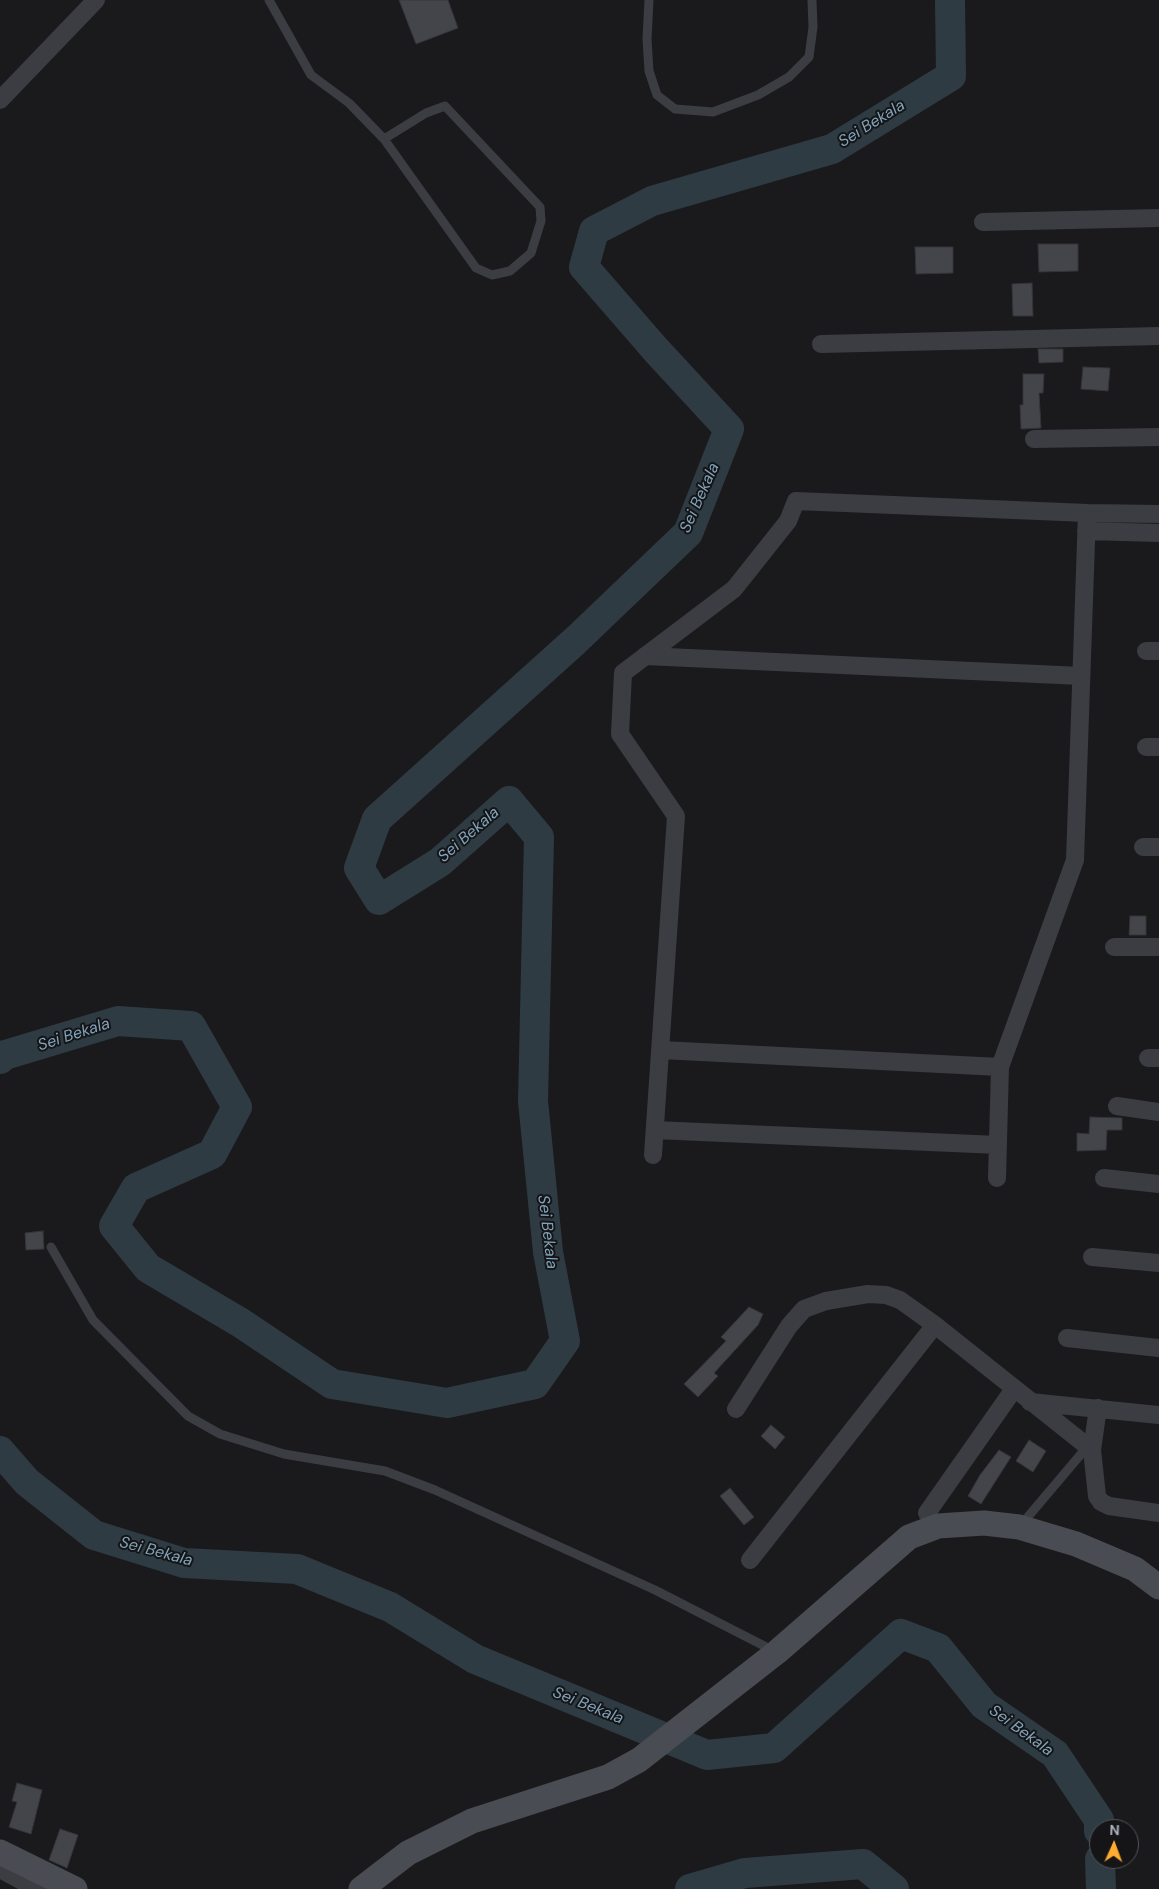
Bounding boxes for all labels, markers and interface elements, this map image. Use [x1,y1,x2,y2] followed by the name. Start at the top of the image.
[835,96,909,152] water label: Sei Bekala
[676,460,724,536] water label: Sei Bekala
[435,803,503,867] water label: Sei Bekala
[36,1014,112,1056] water label: Sei Bekala
[533,1194,561,1270] water label: Sei Bekala
[117,1533,195,1571] water label: Sei Bekala
[550,1683,626,1729] water label: Sei Bekala
[985,1701,1057,1761] water label: Sei Bekala
[1089,1819,1139,1869] north arrow
[1109,1821,1120,1839] text: N

